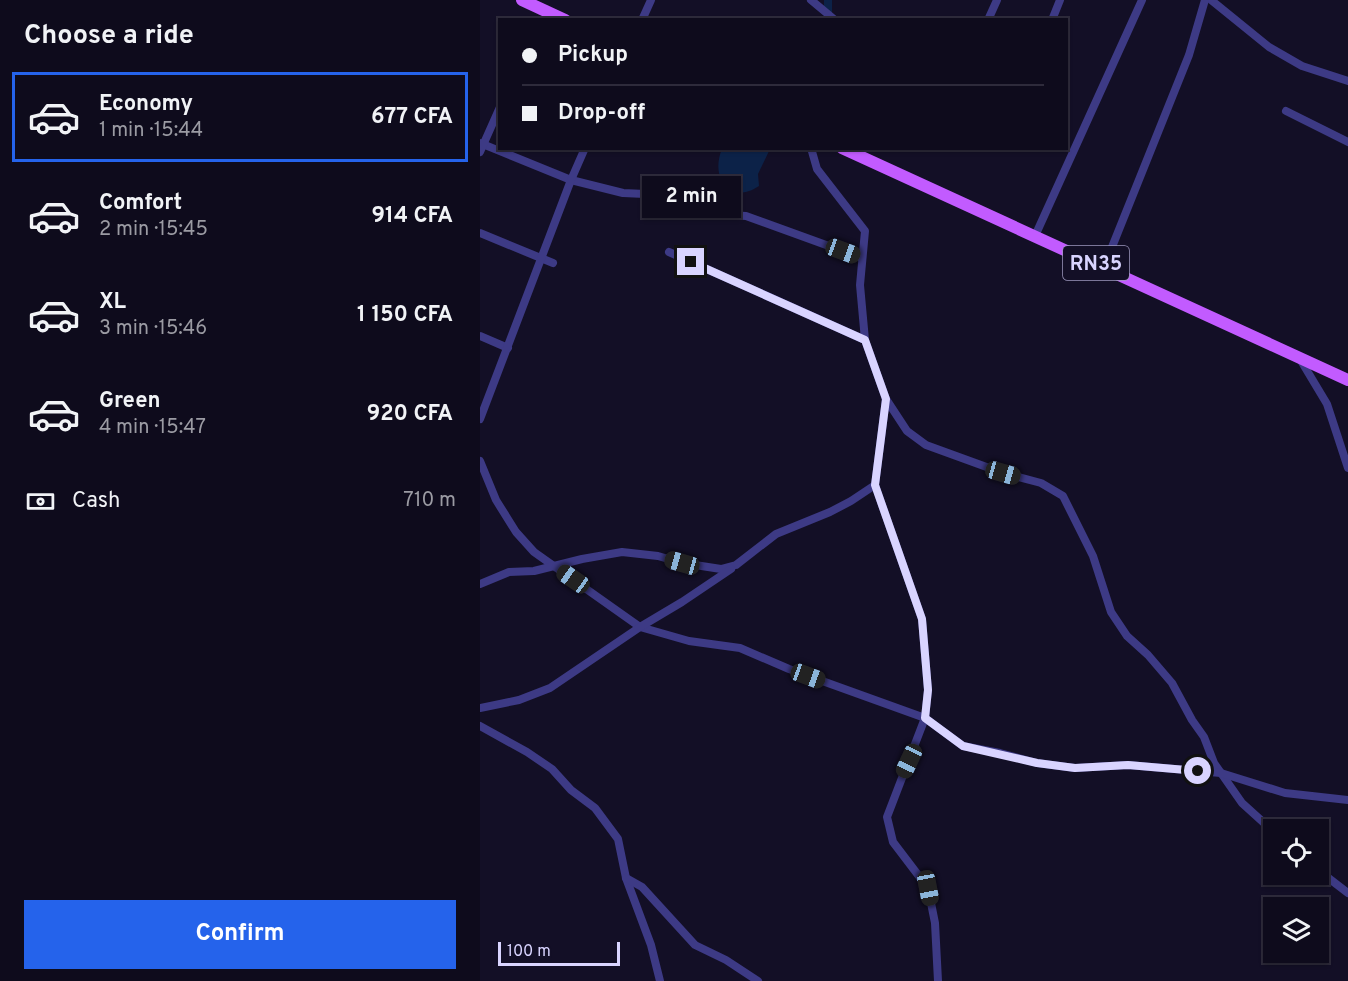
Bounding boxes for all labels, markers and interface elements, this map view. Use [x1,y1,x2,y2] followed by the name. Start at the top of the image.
[24,19,194,53] text: Choose a ride
[558,42,628,69] text: Pickup
[27,90,81,144] icon: car
[99,91,193,118] text: Economy
[558,100,645,127] text: Drop-off
[371,104,453,131] text: 677 CFA
[99,118,203,144] text: 1 min · 15:44
[642,175,740,217] callout: 2 min
[665,184,718,210] text: 2 min
[27,189,81,243] icon: car
[99,190,182,217] text: Comfort
[372,203,453,230] text: 914 CFA
[99,217,208,243] text: 2 min · 15:45
[823,236,863,266] car
[1063,246,1129,280] road number: RN35
[677,248,704,275] route end
[27,288,81,342] icon: car
[99,289,126,316] text: XL
[357,302,453,329] text: 1 150 CFA
[99,316,207,342] text: 3 min · 15:46
[27,387,81,441] icon: car
[99,388,161,415] text: Green
[367,401,453,428] text: 920 CFA
[99,415,206,441] text: 4 min · 15:47
[983,459,1023,487] car
[24,485,57,518] icon: cash
[72,488,121,515] text: Cash
[403,488,456,514] text: 710 m
[662,549,702,577] car
[553,561,593,597] car
[788,661,828,691] car
[893,741,925,781] car
[1184,757,1211,784] route start
[1263,819,1329,963] map controls
[1263,819,1329,885] button: locate
[916,869,940,907] car
[1263,897,1329,963] button: layers
[24,900,456,969] button: Confirm
[498,939,620,966] scale bar
[507,942,551,962] text: 100 m

